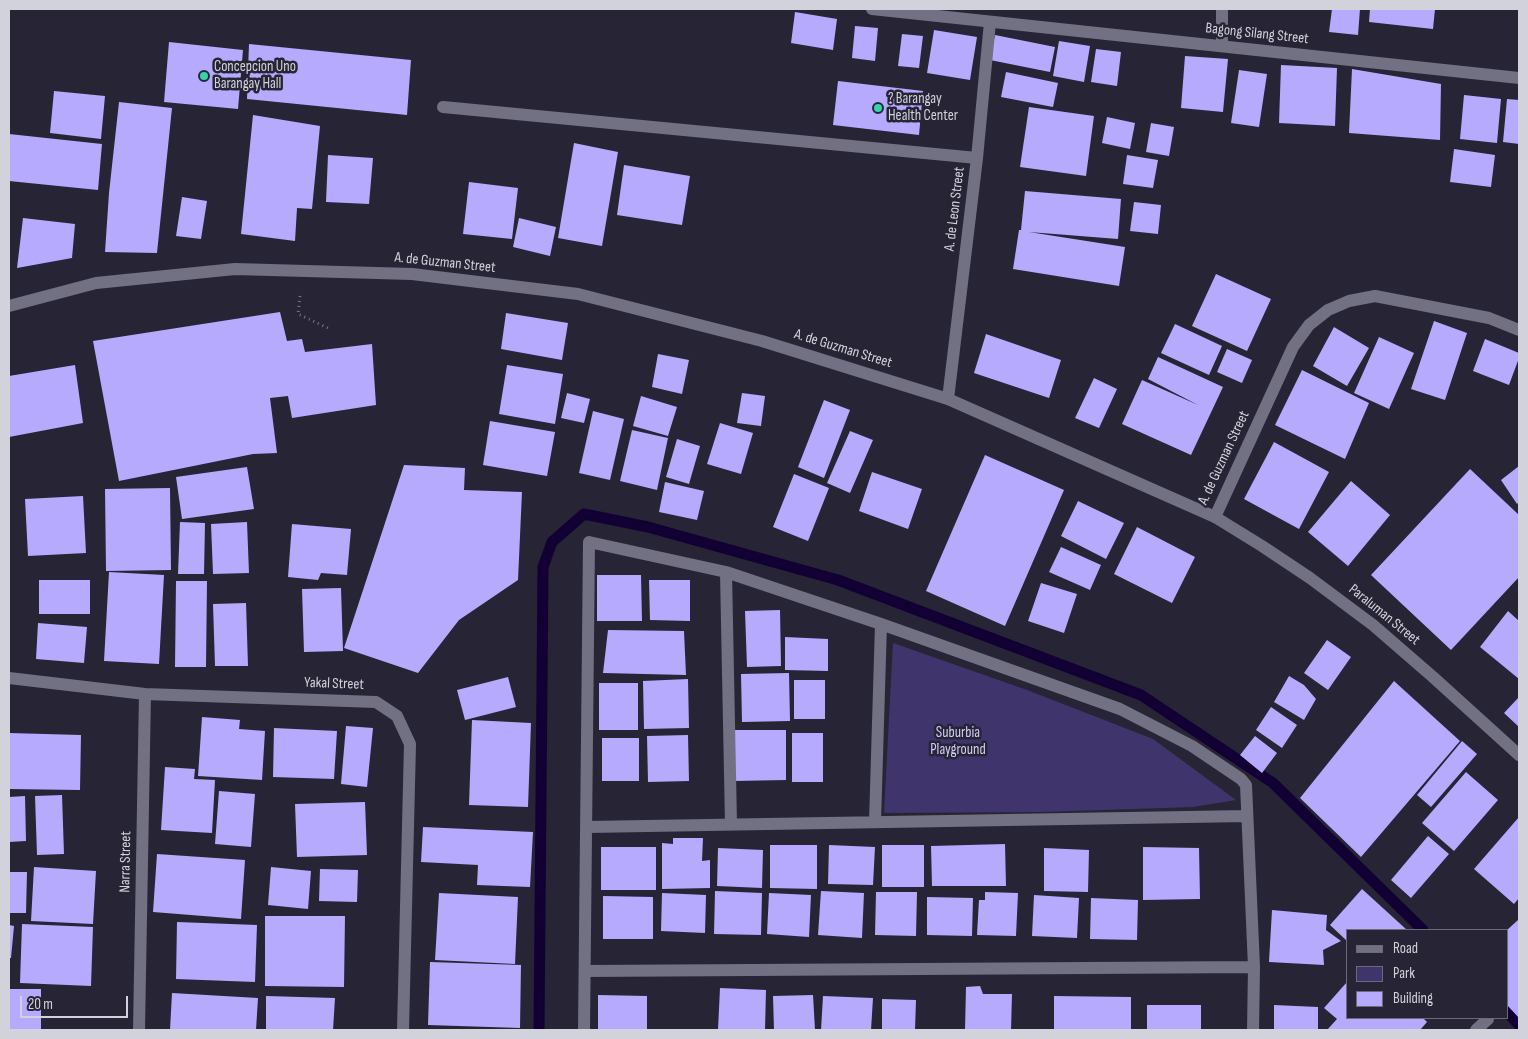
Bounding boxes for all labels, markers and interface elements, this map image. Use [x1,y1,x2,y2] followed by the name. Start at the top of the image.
[1205,20,1309,48] street label: Bagong Silang Street
[214,58,296,93] place label: Concepcion Uno Barangay Hall
[198,70,210,82] marker: Concepcion Uno Barangay Hall
[888,90,958,125] place label: ? Barangay Health Center
[872,102,884,114] marker: ? Barangay Health Center
[941,166,969,252] street label: A. de Leon Street
[394,249,496,277] street label: A. de Guzman Street
[792,326,894,372] street label: A. de Guzman Street
[1194,408,1254,508] street label: A. de Guzman Street
[1345,581,1423,649] street label: Paraluman Street
[304,674,364,694] street label: Yakal Street
[930,724,986,759] park label: Suburbia Playground
[116,831,136,893] street label: Narra Street
[1346,929,1508,1019] legend
[1393,939,1418,958] text: Road
[1393,964,1415,983] text: Park
[22,986,130,1018] scale bar
[1393,989,1433,1008] text: Building
[28,995,53,1014] text: 20 m

